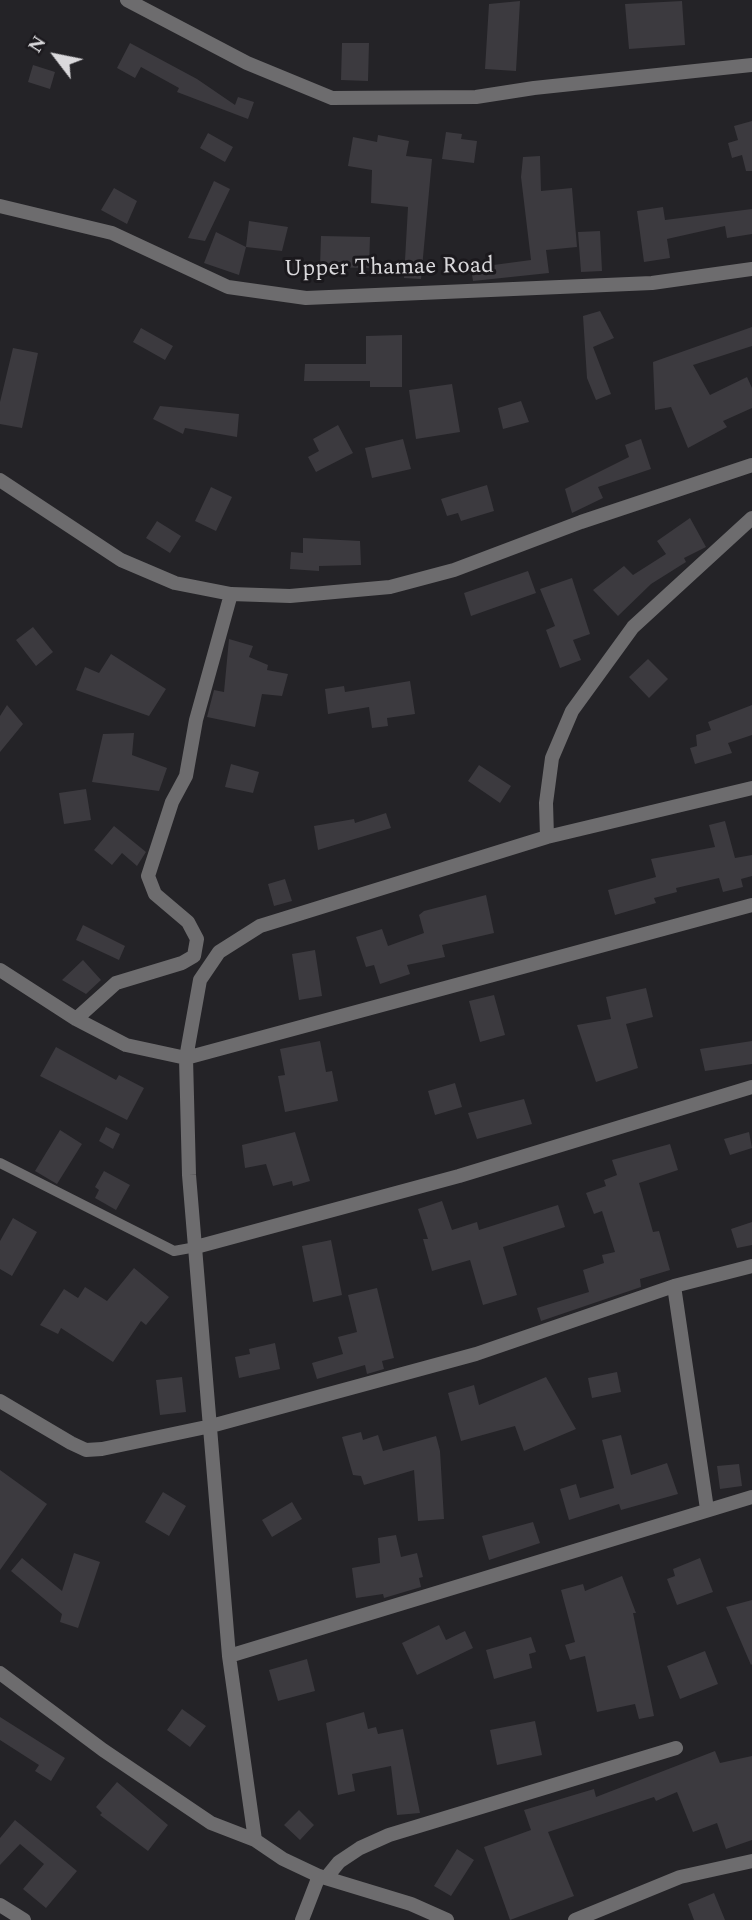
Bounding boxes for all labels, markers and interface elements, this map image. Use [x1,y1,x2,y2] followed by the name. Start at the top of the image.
[21,21,91,91] north arrow
[21,30,54,59] text: N
[284,253,494,285] street label: Upper Thamae Road

